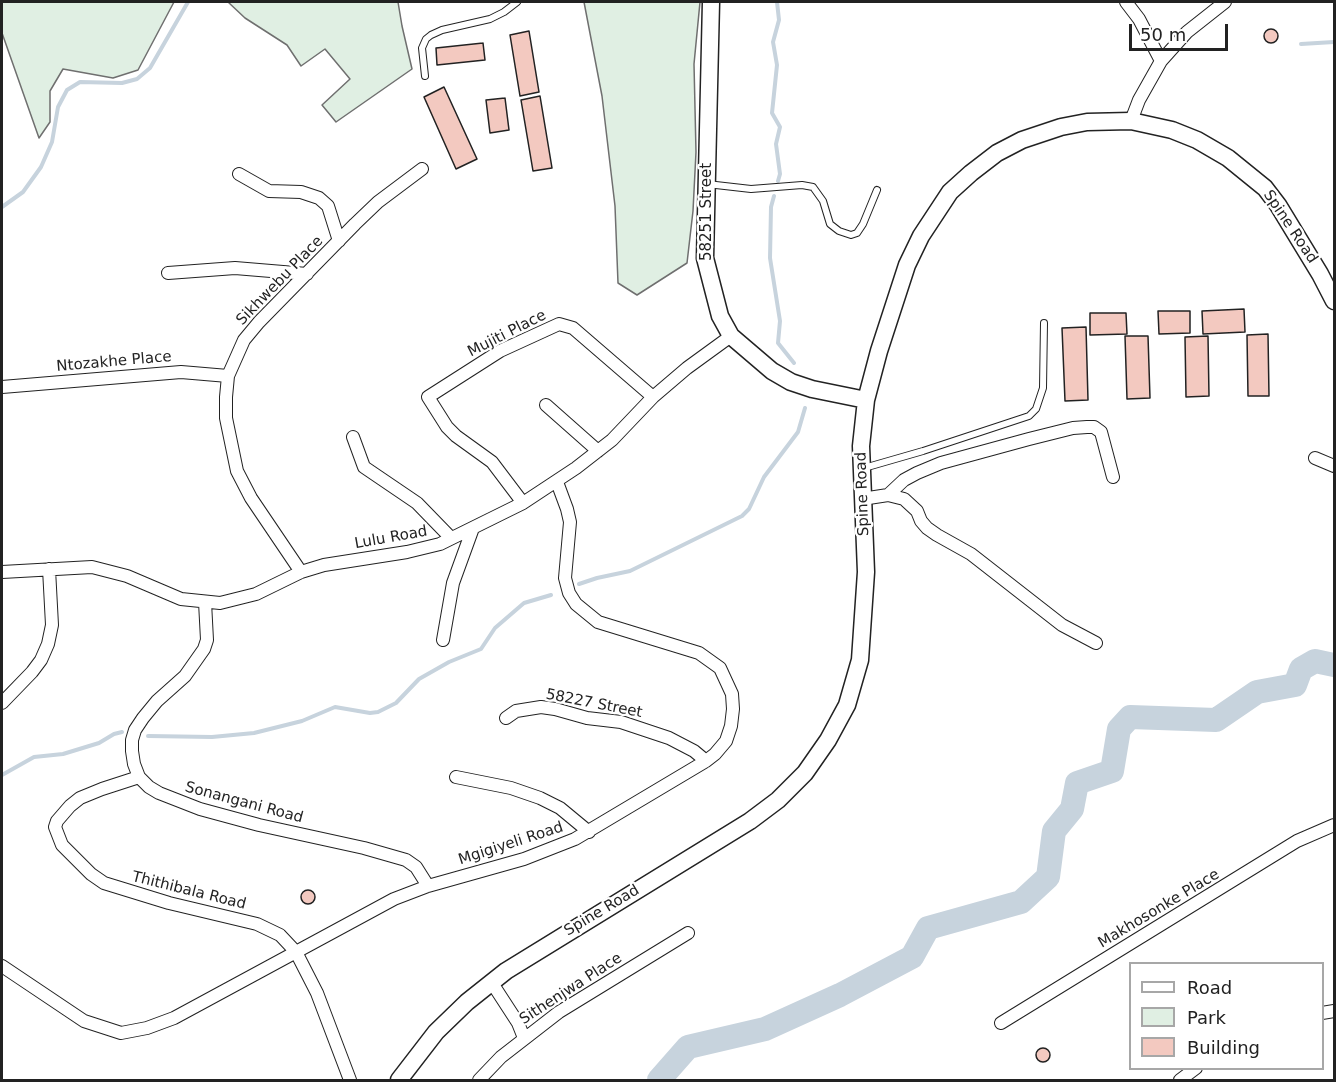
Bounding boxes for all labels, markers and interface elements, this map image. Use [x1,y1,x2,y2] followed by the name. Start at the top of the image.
[1132,12,1231,50] scale bar
[1140,24,1186,45] text: 50 m
[698,163,716,261] street label: 58251 Street
[1259,187,1321,267] street label: Spine Road
[233,233,327,329] street label: Sikhwebu Place
[465,307,549,361] street label: Mujiti Place
[56,348,172,376] street label: Ntozakhe Place
[853,452,873,536] street label: Spine Road
[353,523,429,553] street label: Lulu Road
[544,686,644,722] street label: 58227 Street
[183,779,305,827] street label: Sonangani Road
[456,819,566,869] street label: Mgigiyeli Road
[1095,866,1223,952] street label: Makhosonke Place
[130,868,248,914] street label: Thithibala Road
[561,882,643,940] street label: Spine Road
[517,949,625,1029] street label: Sithenjwa Place
[1129,962,1324,1070] legend
[1187,977,1232,998] text: Road
[1187,1007,1226,1028] text: Park
[1187,1037,1260,1058] text: Building

